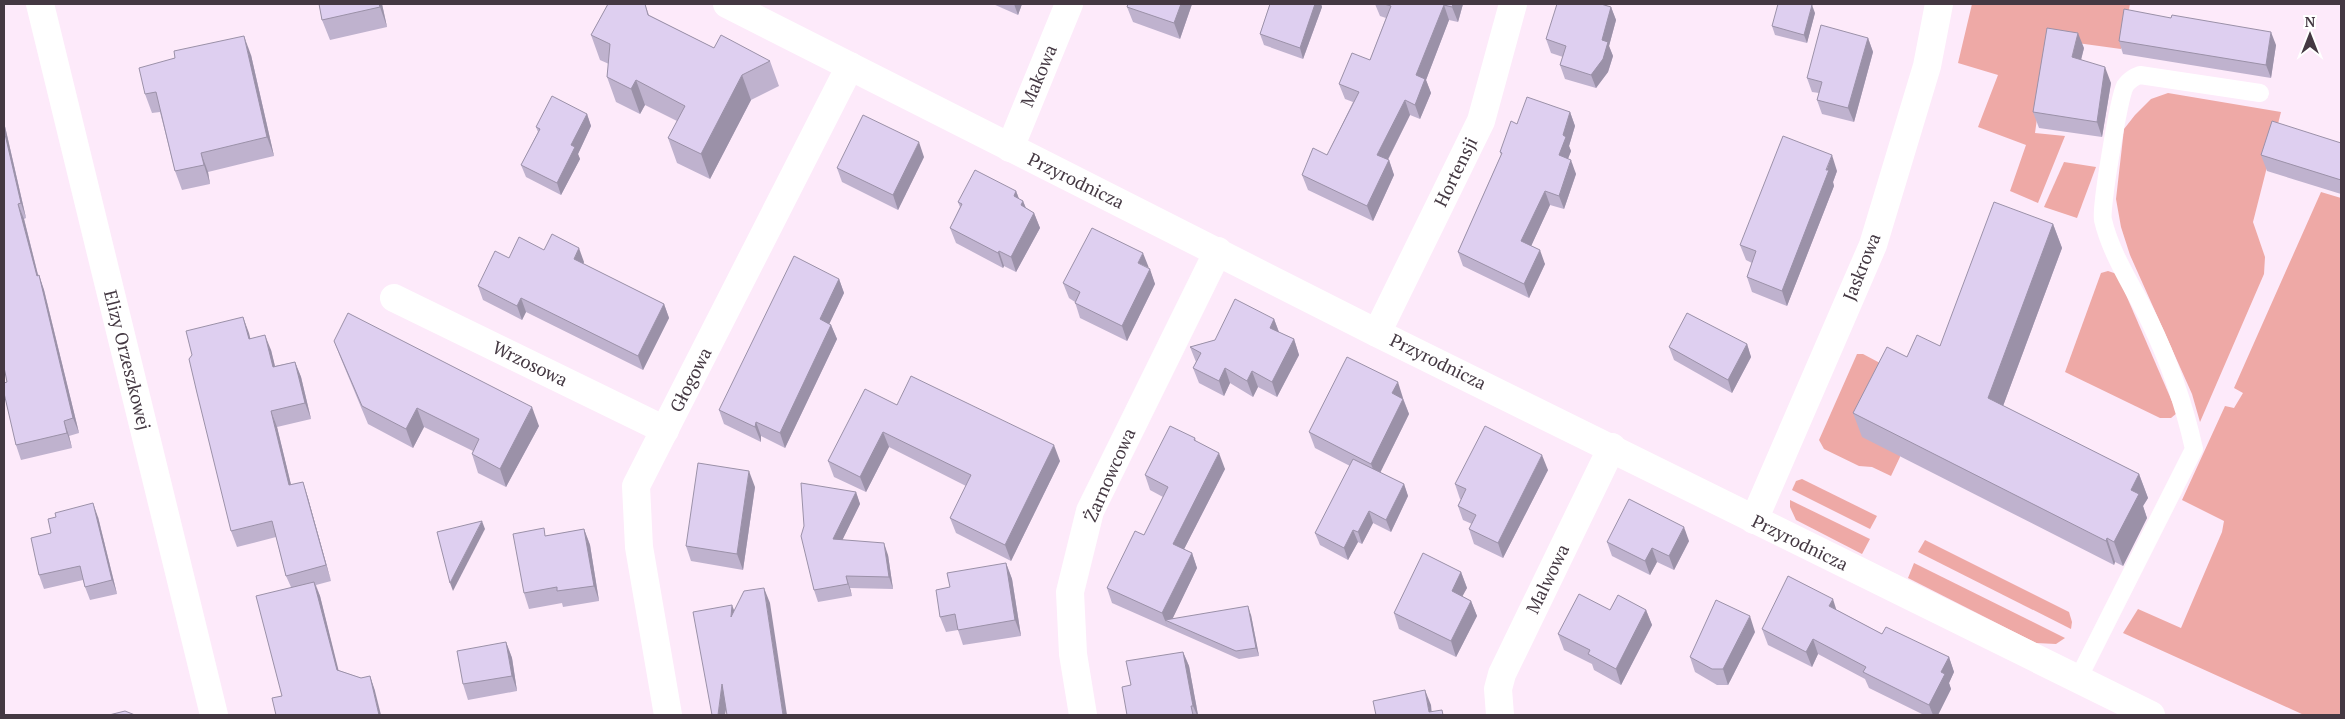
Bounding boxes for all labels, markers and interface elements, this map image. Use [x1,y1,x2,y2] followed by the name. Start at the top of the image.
[2285,10,2335,60] north arrow
[2305,12,2316,31] text: N
[1014,41,1062,111] street label: Makowa
[1428,133,1482,210] street label: Hortensji
[1024,146,1129,214] street label: Przyrodnicza
[1837,229,1886,304] street label: Jaskrowa
[99,287,157,432] street label: Elizy Orzeszkowej
[1386,327,1491,395] street label: Przyrodnicza
[489,335,572,392] street label: Wrzosowa
[664,343,717,416] street label: Głogowa
[1078,424,1140,525] street label: Żarnowcowa
[1748,508,1853,576] street label: Przyrodnicza
[1520,540,1574,617] street label: Malwowa

